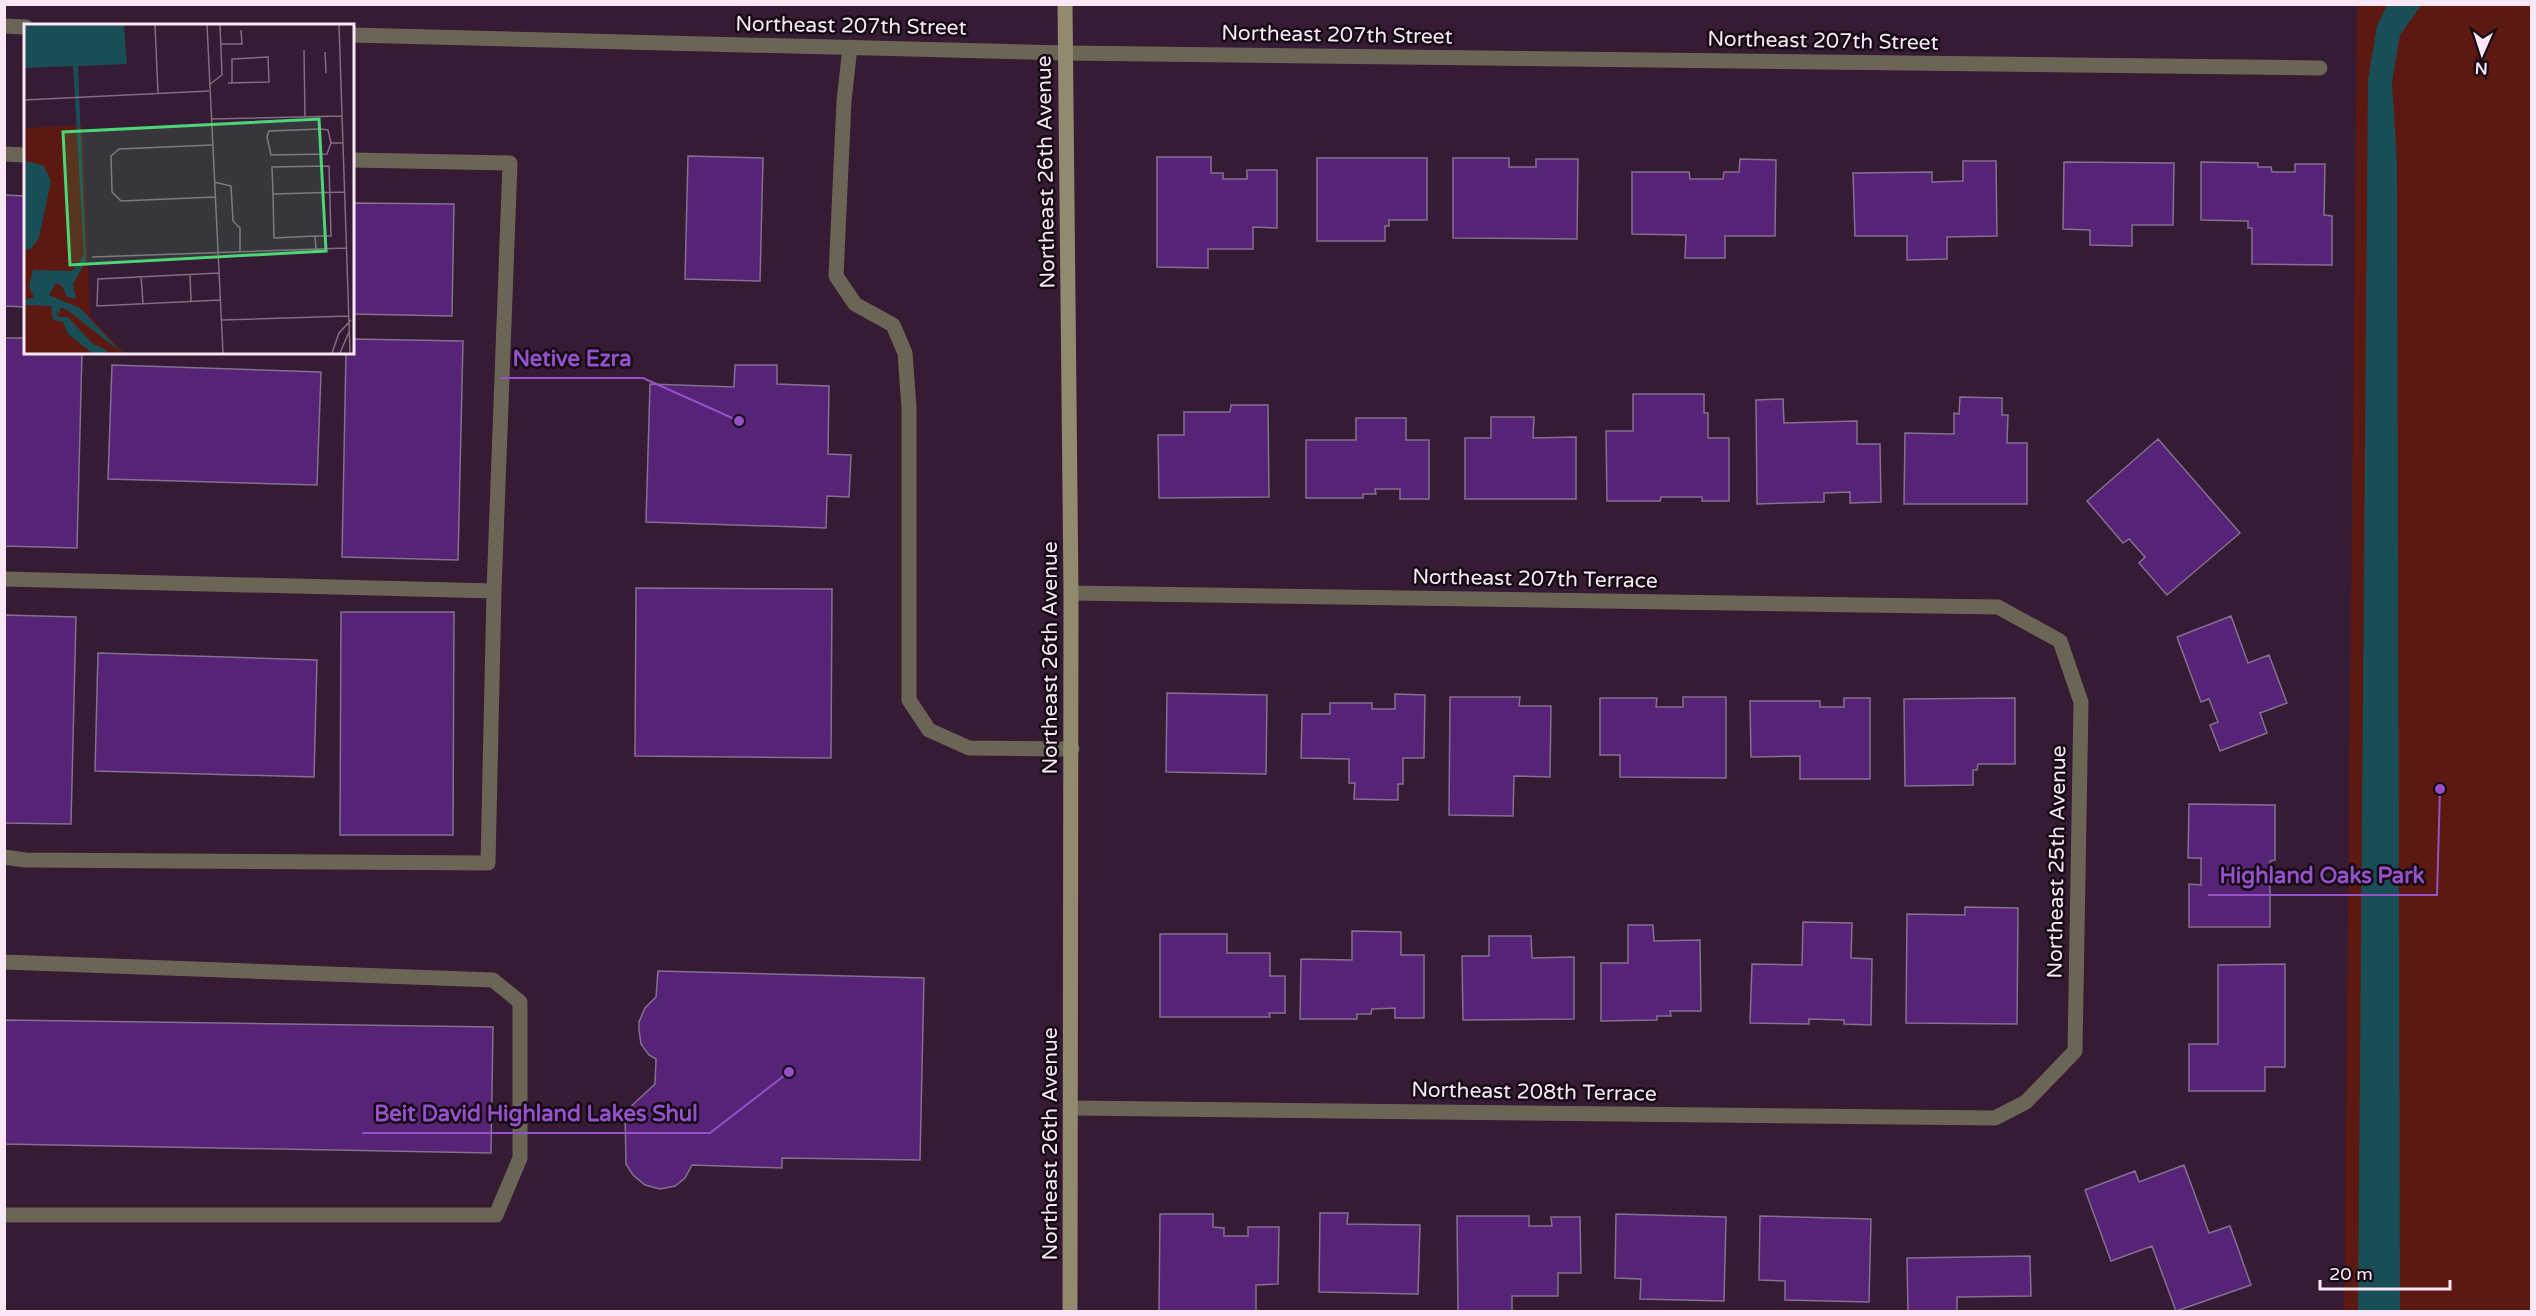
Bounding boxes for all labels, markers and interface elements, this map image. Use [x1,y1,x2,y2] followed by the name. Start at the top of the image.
[735,11,967,41] street label: Northeast 207th Street
[1221,20,1453,50] street label: Northeast 207th Street
[24,24,354,354] inset map
[2452,24,2512,84] north arrow
[1707,26,1939,56] street label: Northeast 207th Street
[1031,55,1061,289] street label: Northeast 26th Avenue
[2474,58,2488,78] text: N
[500,338,643,378] callout: Netive Ezra
[512,346,632,372] text: Netive Ezra
[1038,541,1063,775] street label: Northeast 26th Avenue
[1412,564,1658,594] street label: Northeast 207th Terrace
[2042,745,2072,979] street label: Northeast 25th Avenue
[2208,855,2437,895] callout: Highland Oaks Park
[2219,863,2425,889] text: Highland Oaks Park
[1038,1027,1063,1261] street label: Northeast 26th Avenue
[1411,1077,1657,1107] street label: Northeast 208th Terrace
[362,1093,710,1133] callout: Beit David Highland Lakes Shul
[374,1101,698,1127] text: Beit David Highland Lakes Shul
[2320,1253,2450,1291] scale bar
[2329,1263,2373,1285] text: 20 m

